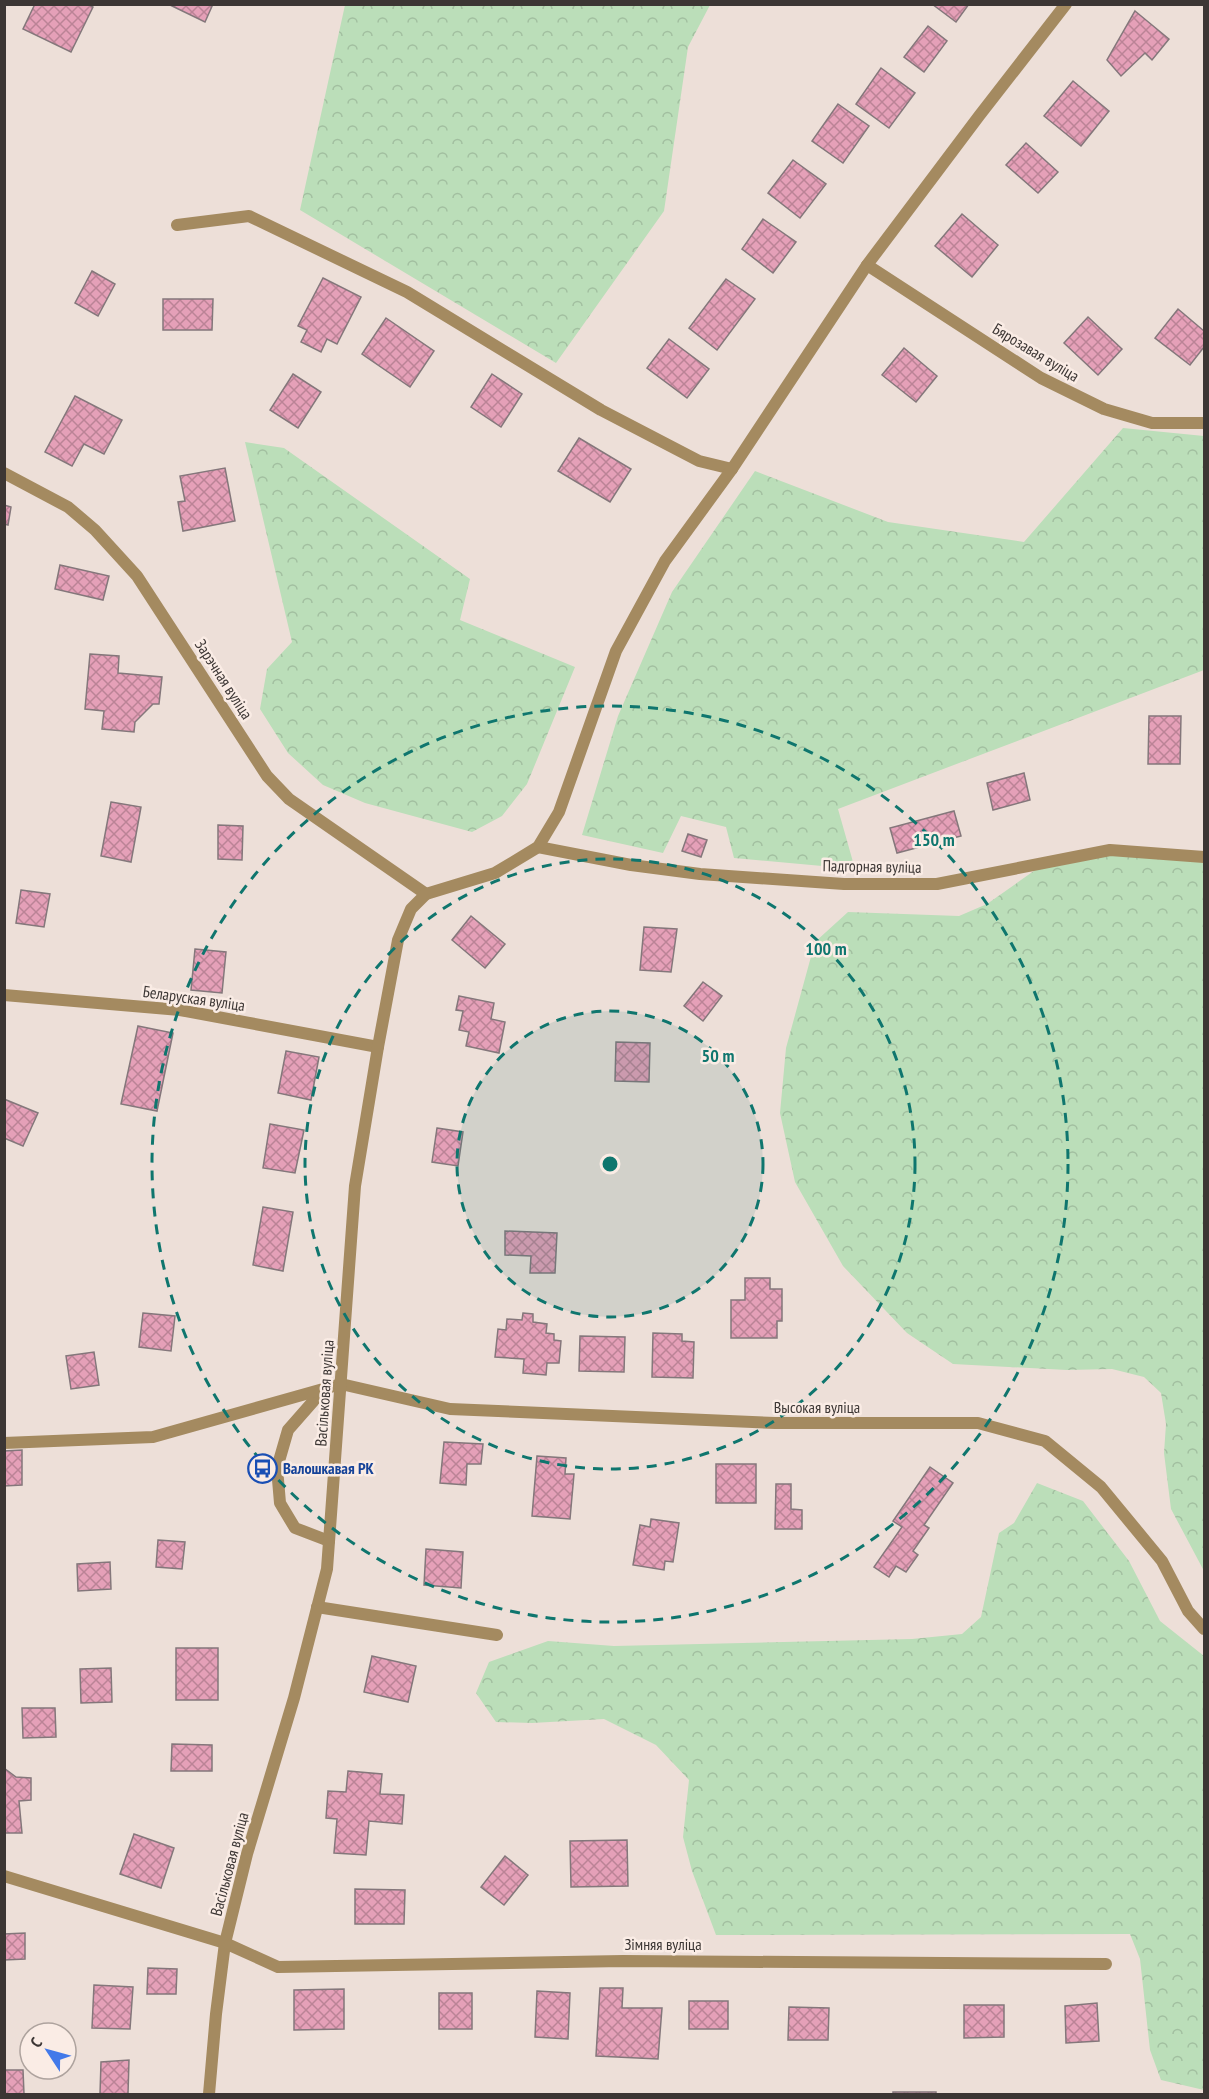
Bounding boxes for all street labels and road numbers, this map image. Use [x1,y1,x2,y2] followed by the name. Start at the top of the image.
[989,318,1083,386] street label: Бярозавая вуліца
[191,635,257,723] street label: Зарэчная вуліца
[822,855,922,877] street label: Падгорная вуліца
[142,981,246,1015] street label: Беларуская вуліца
[310,1339,338,1447] street label: Васільковая вуліца
[774,1397,860,1417] street label: Высокая вуліца
[206,1810,252,1918] street label: Васільковая вуліца
[624,1934,702,1954] street label: Зімняя вуліца

